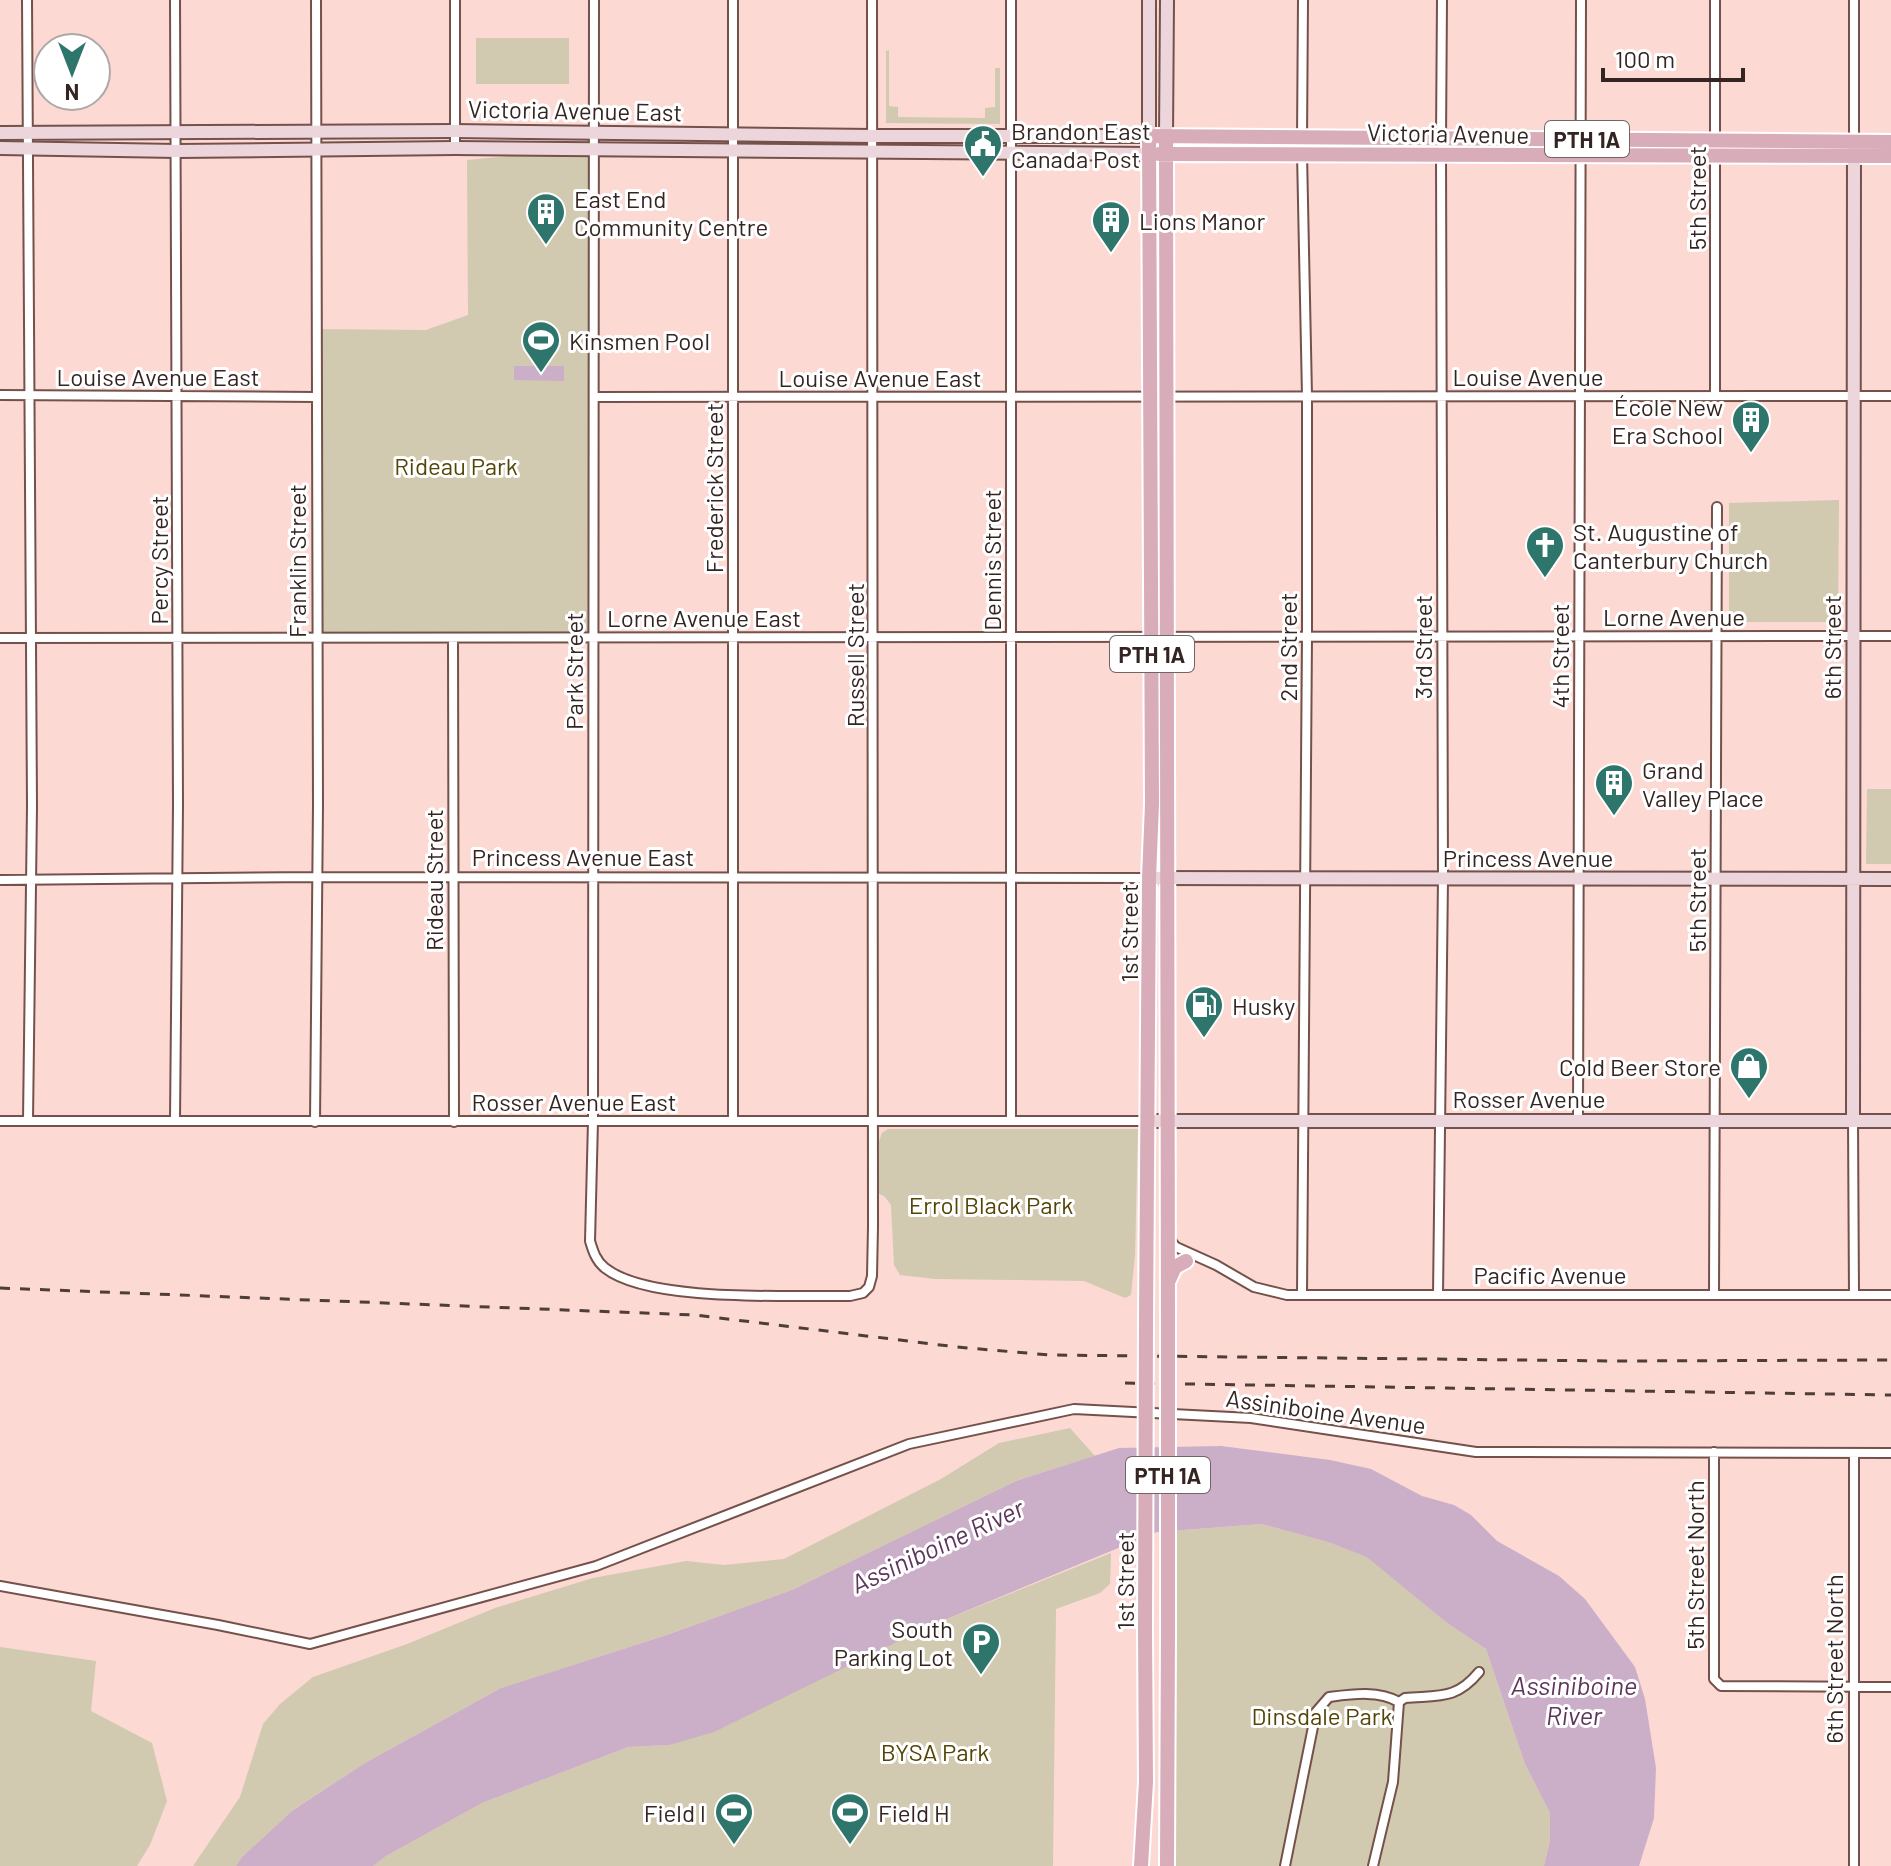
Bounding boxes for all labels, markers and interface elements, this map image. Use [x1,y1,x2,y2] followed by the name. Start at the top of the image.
[32,32,112,112] north arrow
[1603,32,1743,82] scale bar
[1615,44,1675,73] text: 100 m
[65,80,79,106] text: N
[468,94,682,126] street label: Victoria Avenue East
[1011,116,1151,173] place label: Brandon East Canada Post
[1367,117,1529,149] street label: Victoria Avenue
[1545,121,1629,157] road number: PTH 1A
[962,123,1004,178] public building icon: Brandon East Canada Post
[1682,146,1711,250] street label: 5th Street
[574,184,768,241] place label: East End Community Centre
[525,191,567,246] building icon: East End Community Centre
[1090,199,1132,254] building icon: Lions Manor
[1139,206,1265,235] place label: Lions Manor
[520,319,562,374] sports icon: Kinsmen Pool
[569,326,710,355] place label: Kinsmen Pool
[57,362,259,391] street label: Louise Avenue East
[1452,362,1604,391] street label: Louise Avenue
[779,363,981,392] street label: Louise Avenue East
[1612,392,1723,449] place label: École New Era School
[1730,399,1772,454] building icon: École New Era School
[699,403,728,573] street label: Frederick Street
[394,451,518,480] park label: Rideau Park
[282,484,311,638] street label: Franklin Street
[977,489,1006,631] street label: Dennis Street
[144,496,173,624] street label: Percy Street
[1573,517,1768,574] place label: St. Augustine of Canterbury Church
[1524,524,1566,579] church icon: St. Augustine of Canterbury Church
[840,583,869,727] street label: Russell Street
[1273,592,1302,702] street label: 2nd Street
[1408,595,1437,699] street label: 3rd Street
[1817,595,1846,699] street label: 6th Street
[1603,602,1745,631] street label: Lorne Avenue
[607,603,801,632] street label: Lorne Avenue East
[1545,603,1574,709] street label: 4th Street
[559,612,588,730] street label: Park Street
[1110,636,1194,672] road number: PTH 1A
[1642,755,1764,812] place label: Grand Valley Place
[1593,762,1635,817] building icon: Grand Valley Place
[419,809,448,951] street label: Rideau Street
[472,842,694,871] street label: Princess Avenue East
[1443,843,1613,872] street label: Princess Avenue
[1682,848,1711,952] street label: 5th Street
[1114,884,1143,982] street label: 1st Street
[1183,984,1225,1039] fuel station icon: Husky
[1232,991,1295,1020] place label: Husky
[1728,1045,1770,1100] shop icon: Cold Beer Store
[1559,1052,1721,1081] place label: Cold Beer Store
[1452,1084,1606,1113] street label: Rosser Avenue
[472,1087,676,1116] street label: Rosser Avenue East
[909,1190,1073,1219] park label: Errol Black Park
[1473,1260,1627,1289] street label: Pacific Avenue
[1224,1383,1428,1439] street label: Assiniboine Avenue
[1126,1457,1210,1493] road number: PTH 1A
[1680,1480,1709,1650] street label: 5th Street North
[846,1491,1029,1599] water label: Assiniboine River
[1110,1532,1139,1630] street label: 1st Street
[1819,1574,1848,1744] street label: 6th Street North
[834,1614,953,1671] place label: South Parking Lot
[960,1621,1002,1676] parking icon: South Parking Lot
[1511,1669,1637,1730] water label: Assiniboine River
[1251,1701,1393,1730] park label: Dinsdale Park
[881,1737,989,1766] park label: BYSA Park
[713,1791,755,1846] sports icon: Field I
[829,1791,871,1846] sports icon: Field H
[644,1798,706,1827] place label: Field I
[878,1798,950,1827] place label: Field H

